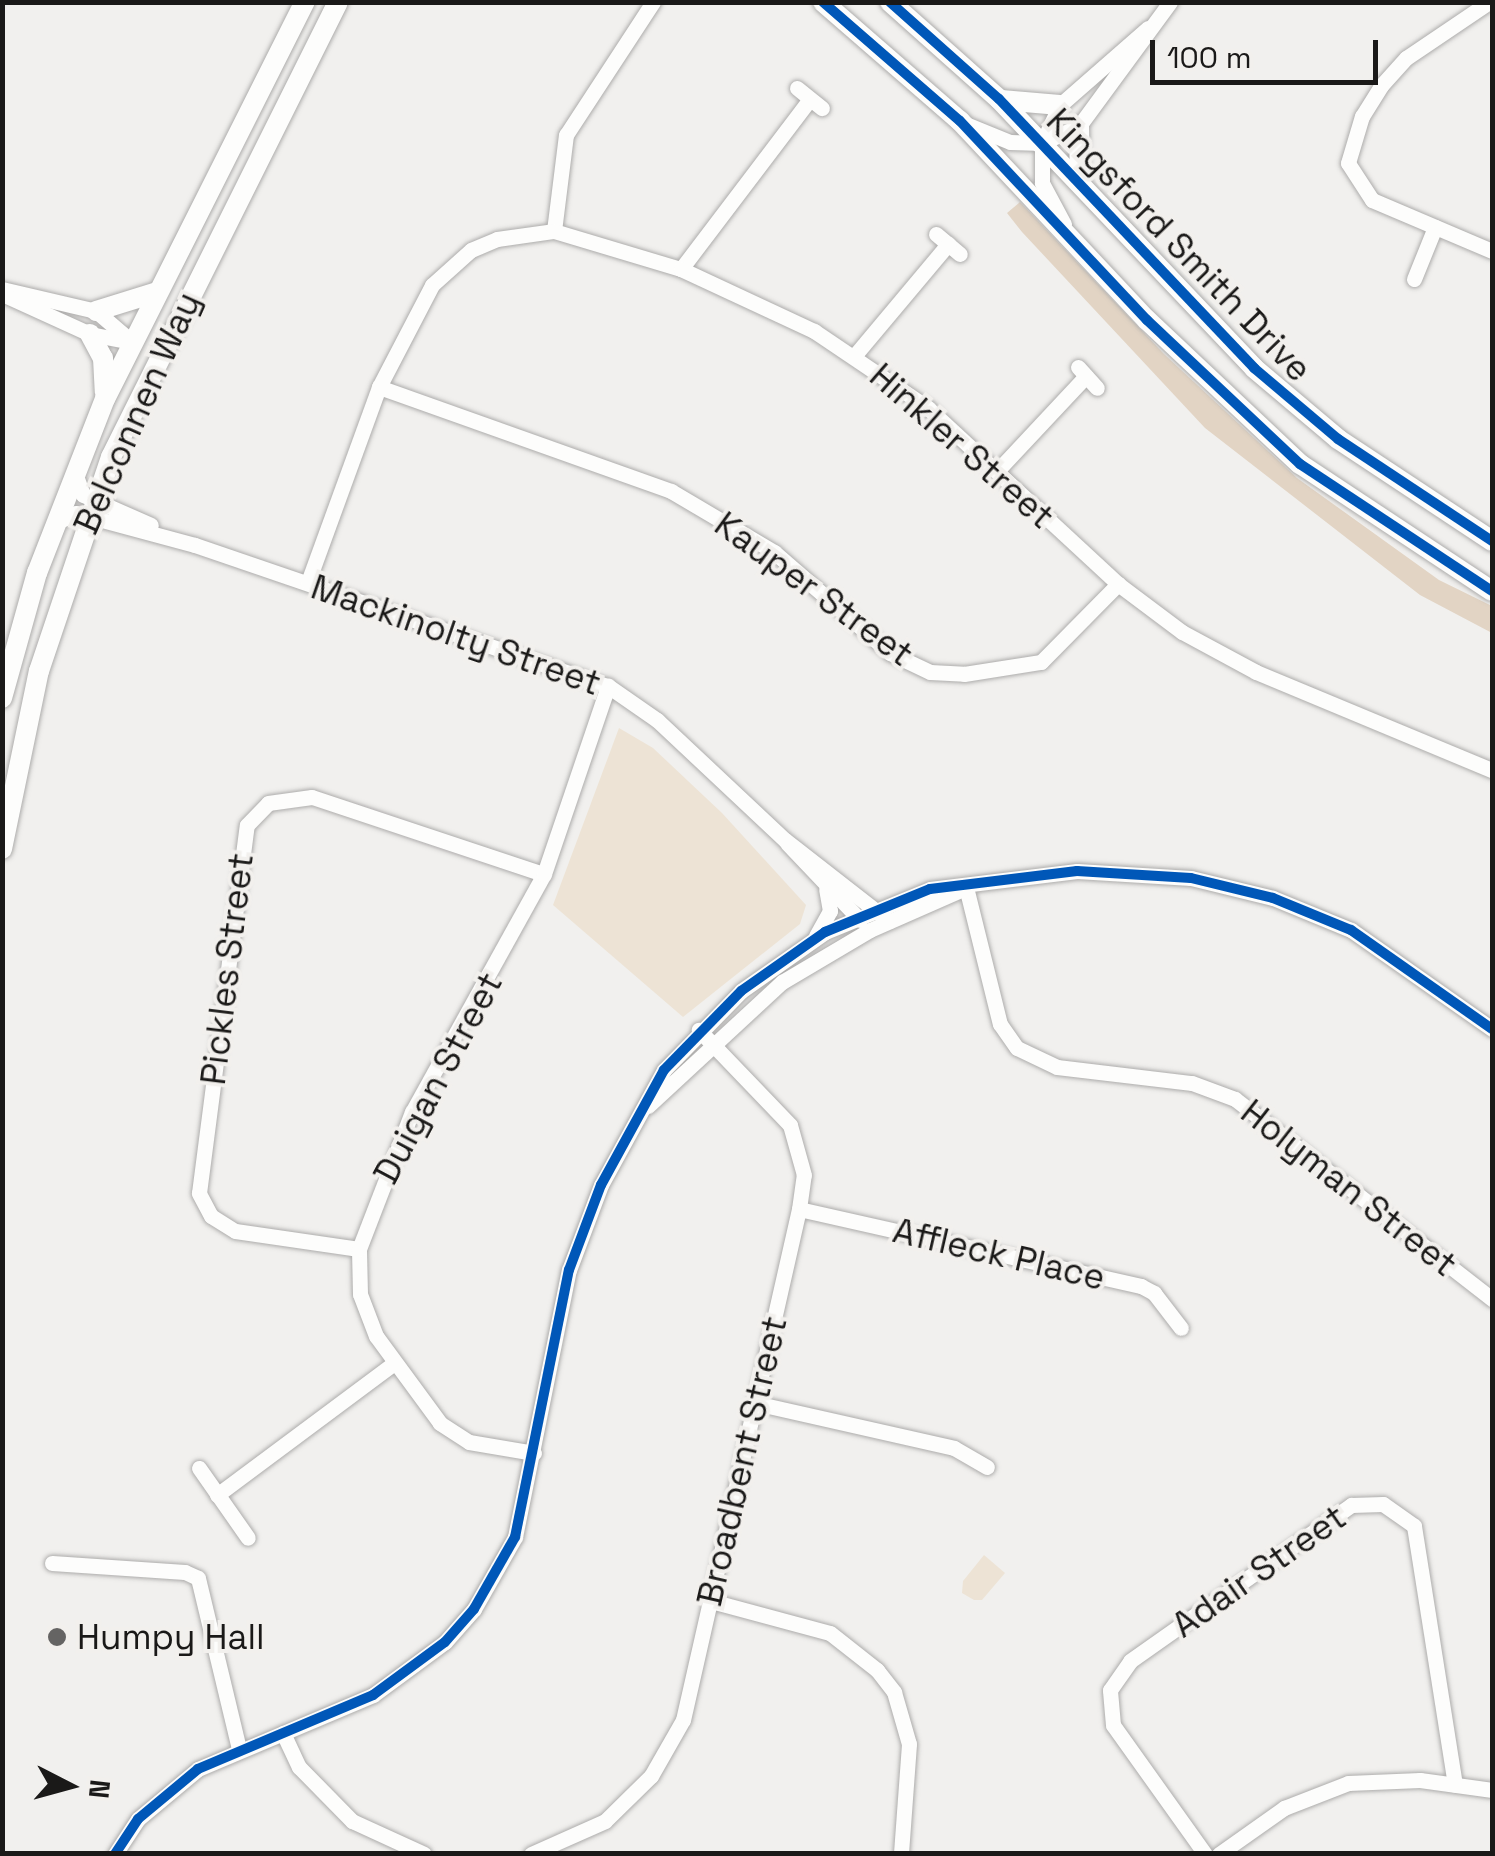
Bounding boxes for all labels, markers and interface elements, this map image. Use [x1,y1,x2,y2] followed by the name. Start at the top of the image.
[1155,20,1382,82] scale bar
[1167,38,1252,77] text: 100 m
[1038,100,1320,390] street label: Kingsford Smith Drive
[65,285,209,541] street label: Belconnen Way
[861,355,1063,537] street label: Hinkler Street
[707,503,921,675] street label: Kauper Street
[306,566,606,704] street label: Mackinolty Street
[192,851,262,1087] street label: Pickles Street
[365,965,511,1191] street label: Duigan Street
[1233,1091,1465,1285] street label: Holyman Street
[889,1209,1109,1299] street label: Affleck Place
[688,1312,796,1610] street label: Broadbent Street
[1164,1496,1354,1646] street label: Adair Street
[77,1616,265,1658] place label: Humpy Hall
[46,1626,68,1648] marker: Humpy Hall
[20,1736,120,1836] north arrow
[81,1778,119,1800] text: N

